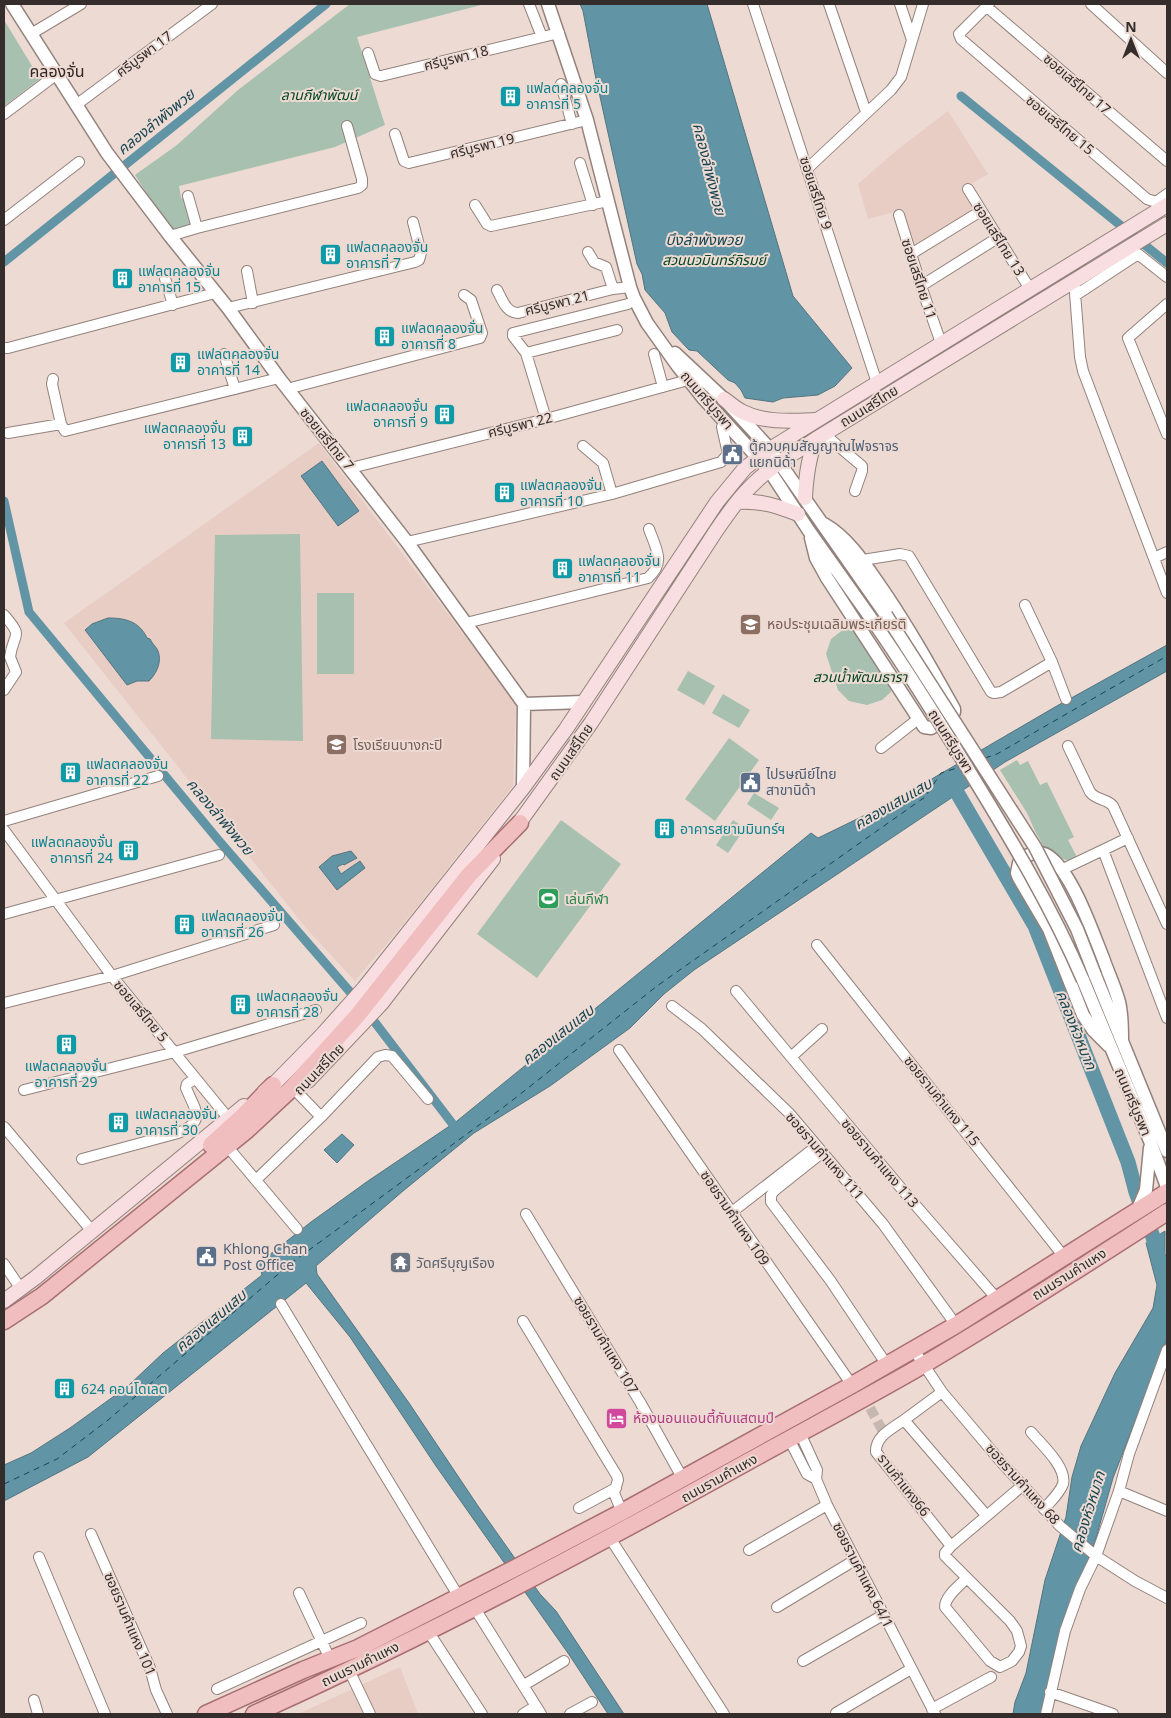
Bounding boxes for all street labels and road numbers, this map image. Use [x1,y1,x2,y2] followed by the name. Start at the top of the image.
[112,26,177,83] street label: ศรีบูรพา 17
[422,40,491,77] street label: ศรีบูรพา 18
[1038,49,1115,120] street label: ซอยเสรีไทย 17
[1021,90,1099,160] street label: ซอยเสรีไทย 15
[448,128,517,165] street label: ศรีบูรพา 19
[794,154,837,232] street label: ซอยเสรีไทย 9
[967,198,1030,280] street label: ซอยเสรีไทย 13
[896,236,941,322] street label: ซอยเสรีไทย 11
[523,285,592,322] street label: ศรีบูรพา 21
[675,366,738,434] street label: ถนนศรีบูรพา
[836,380,903,433] street label: ถนนเสรีไทย
[295,403,359,475] street label: ซอยเสรีไทย 7
[486,407,555,444] street label: ศรีบูรพา 22
[923,705,979,777] street label: ถนนศรีบูรพา
[544,719,599,785] street label: ถนนเสรีไทย
[108,976,173,1047] street label: ซอยเสรีไทย 5
[289,1038,350,1100] street label: ถนนเสรีไทย
[899,1052,985,1151] street label: ซอยรามคำแหง 115
[1109,1065,1156,1139] street label: ถนนศรีบูรพา
[780,1108,869,1205] street label: ซอยรามคำแหง 111
[836,1114,923,1213] street label: ซอยรามคำแหง 113
[695,1166,774,1270] street label: ซอยรามคำแหง 109
[1028,1243,1111,1306] street label: ถนนรามคำแหง
[568,1292,643,1398] street label: ซอยรามคำแหง 107
[980,1439,1065,1530] street label: ซอยรามคำแหง 68
[677,1449,761,1508] street label: ถนนรามคำแหง
[872,1449,935,1521] street label: รามคำแหง66
[827,1519,898,1632] street label: ซอยรามคำแหง 64/1
[98,1569,161,1679] street label: ซอยรามคำแหง 101
[318,1636,403,1692] street label: ถนนรามคำแหง

